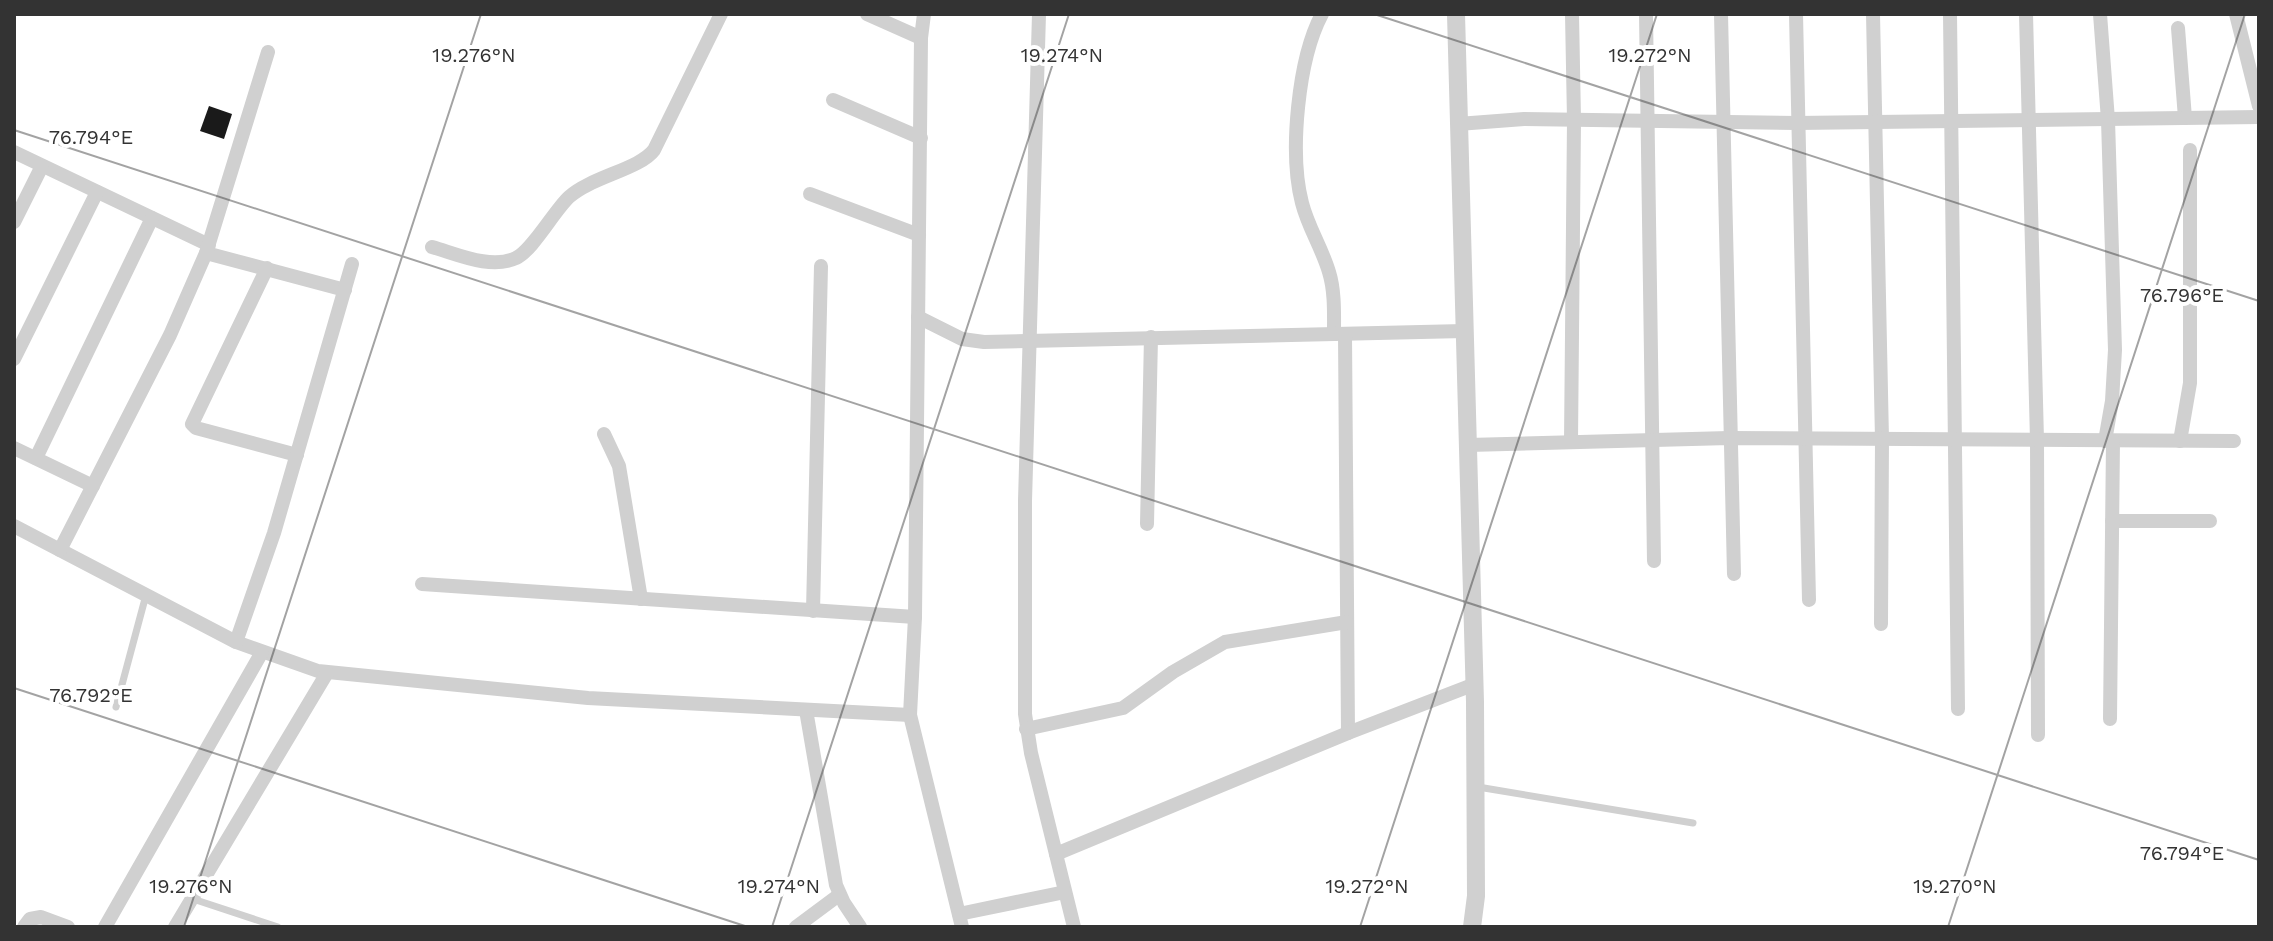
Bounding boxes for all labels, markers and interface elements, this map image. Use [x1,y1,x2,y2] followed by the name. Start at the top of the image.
[432,43,516,67] text: 19.276°N
[1021,43,1103,67] text: 19.274°N
[1608,43,1692,67] text: 19.272°N
[49,125,133,149] text: 76.794°E
[2140,283,2224,307] text: 76.796°E
[49,683,133,707] text: 76.792°E
[2140,841,2224,865] text: 76.794°E
[149,874,233,898] text: 19.276°N
[738,874,820,898] text: 19.274°N
[1325,874,1409,898] text: 19.272°N
[1913,874,1997,898] text: 19.270°N

